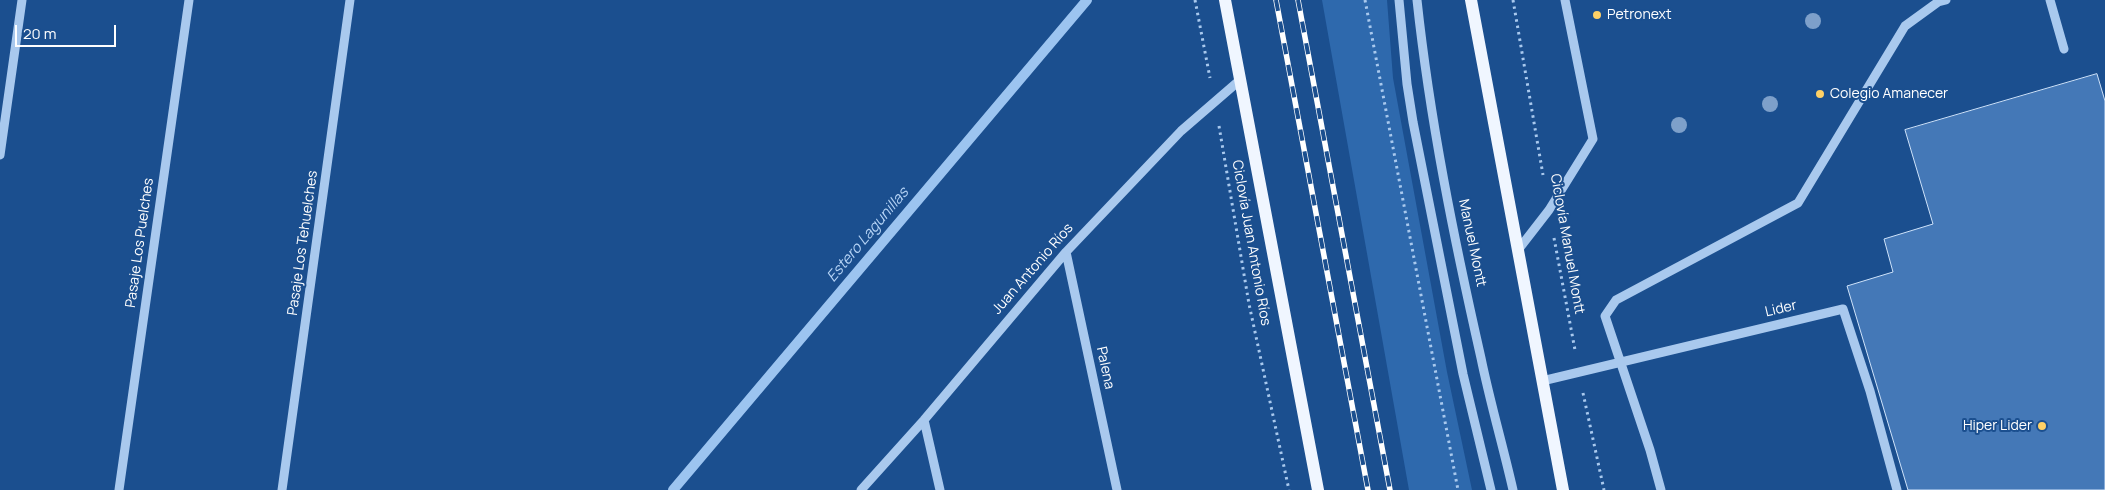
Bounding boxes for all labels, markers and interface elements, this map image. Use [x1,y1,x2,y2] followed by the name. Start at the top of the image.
[1607,7,1672,23] place label: Petronext
[1591,9,1603,21] marker: Petronext
[18,15,119,47] scale bar
[23,23,56,44] text: 20 m
[1830,86,1948,102] place label: Colegio Amanecer
[1814,88,1826,100] marker: Colegio Amanecer
[1228,159,1274,327] street label: Ciclovía Juan Antonio Ríos
[285,169,321,317] street label: Pasaje Los Tehuelches
[1546,173,1588,315] street label: Ciclovía Manuel Montt
[123,177,157,309] street label: Pasaje Los Puelches
[823,184,913,286] water label: Estero Lagunillas
[1455,198,1489,288] street label: Manuel Montt
[989,220,1077,318] street label: Juan Antonio Ríos
[1764,297,1798,321] street label: Lider
[1092,345,1118,391] street label: Palena
[1963,418,2032,434] place label: Hiper Lider
[2036,420,2048,432] marker: Hiper Lider

